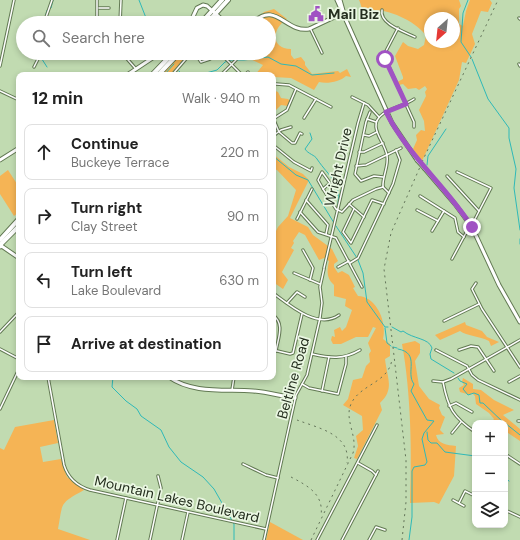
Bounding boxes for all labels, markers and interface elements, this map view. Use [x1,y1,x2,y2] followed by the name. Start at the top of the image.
[307,5,325,23] public building icon: Mail Biz
[328,5,379,23] place label: Mail Biz
[424,12,460,48] north arrow
[16,16,276,60] search box
[30,27,52,49] icon: search
[62,28,145,48] text: Search here
[376,50,394,68] route start
[32,87,83,109] text: 12 min
[182,90,260,107] text: Walk · 940 m
[320,126,356,208] street label: Wright Drive
[71,134,139,154] text: Continue
[33,141,55,163] icon: ahead
[220,144,259,161] text: 220 m
[71,154,169,171] text: Buckeye Terrace
[71,198,142,218] text: Turn right
[33,205,55,227] icon: right
[227,208,259,225] text: 90 m
[71,218,138,235] text: Clay Street
[463,218,481,236] route end
[71,262,132,282] text: Turn left
[33,269,55,291] icon: left
[219,272,259,289] text: 630 m
[71,282,161,299] text: Lake Boulevard
[33,333,55,355] icon: arrive
[71,334,222,354] text: Arrive at destination
[273,335,313,421] street label: Beltline Road
[472,420,508,528] map controls
[472,420,508,456] button: +
[472,456,508,492] button: −
[93,471,261,527] street label: Mountain Lakes Boulevard
[472,492,508,528] button: layers

